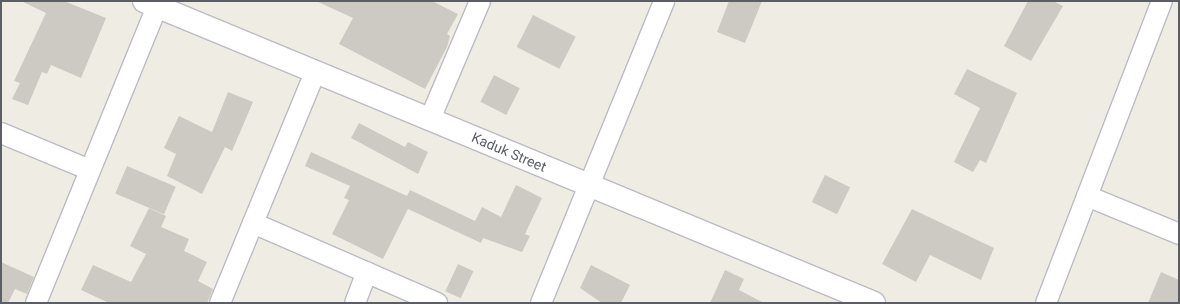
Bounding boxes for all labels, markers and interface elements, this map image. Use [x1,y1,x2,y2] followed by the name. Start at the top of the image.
[469,129,549,175] street label: Kaduk Street

